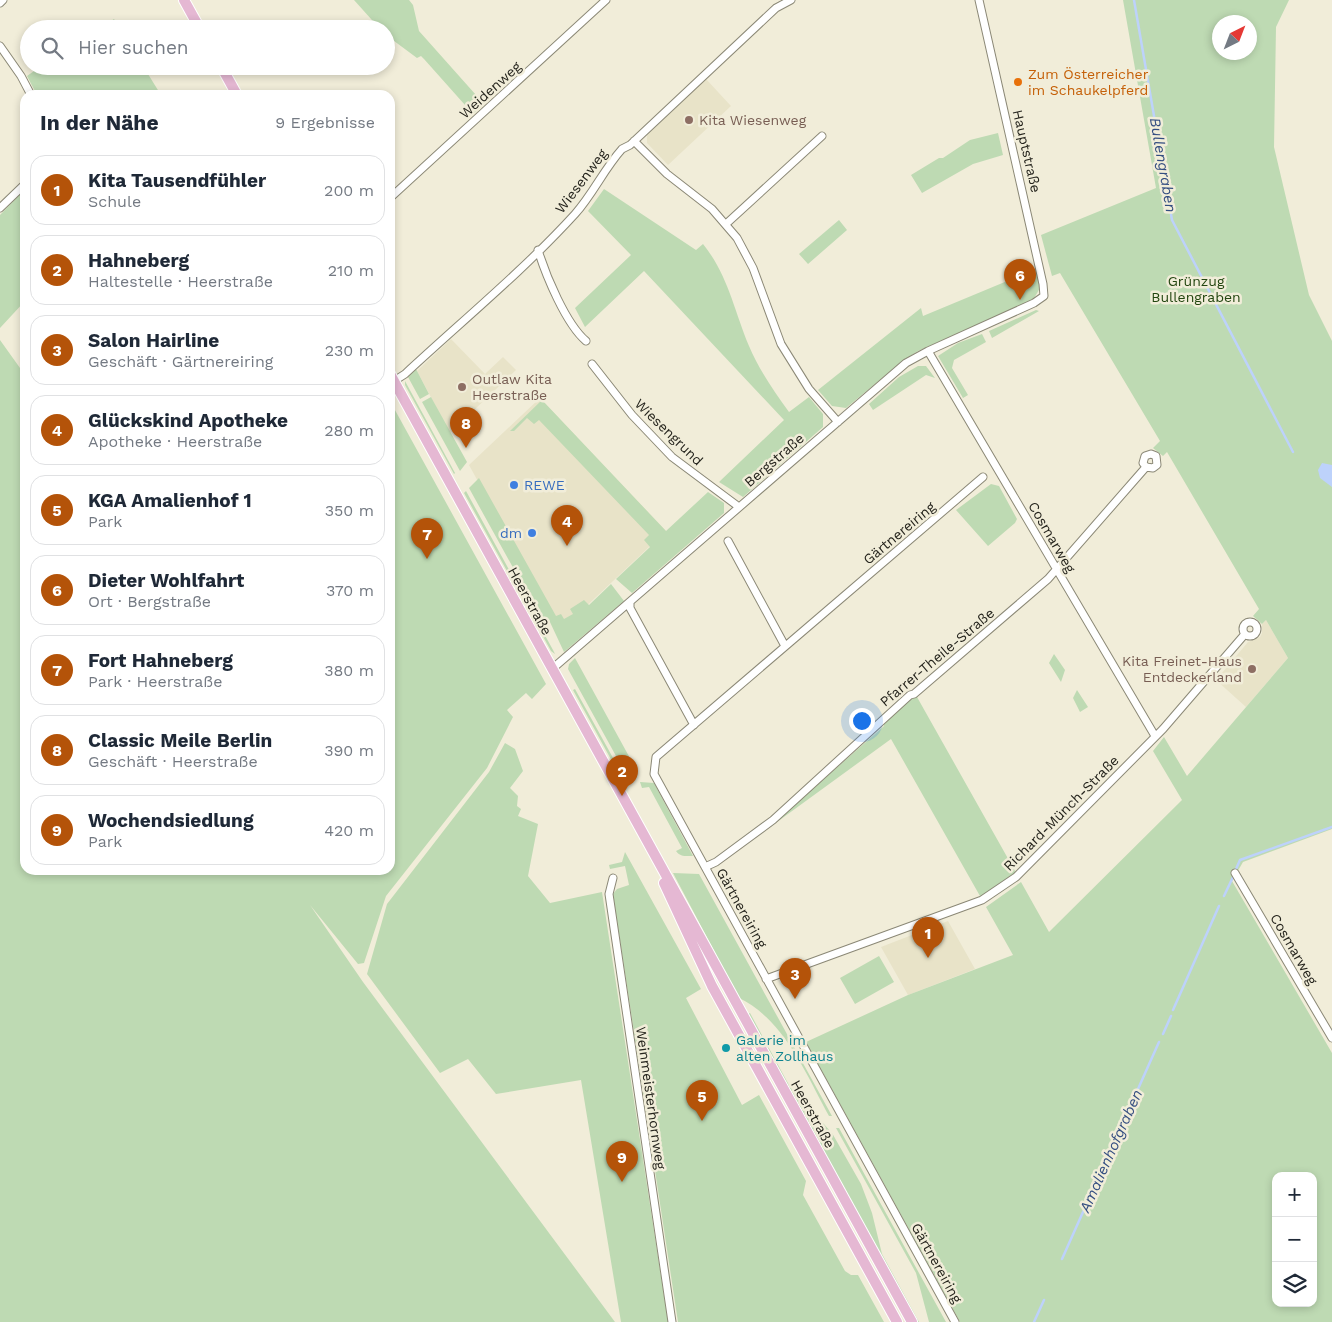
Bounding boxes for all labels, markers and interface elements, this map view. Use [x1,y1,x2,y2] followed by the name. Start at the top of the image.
[1212,15,1257,60] north arrow
[20,20,395,75] search box
[38,34,66,62] icon: search
[78,36,189,59] text: Hier suchen
[456,58,524,122] street label: Weidenweg
[1028,66,1149,98] place label: Zum Österreicher im Schaukelpferd
[1012,76,1024,88] marker: Zum Österreicher im Schaukelpferd
[1010,108,1044,194] street label: Hauptstraße
[40,110,159,135] text: In der Nähe
[699,112,807,128] place label: Kita Wiesenweg
[275,113,375,132] text: 9 Ergebnisse
[683,114,695,126] marker: Kita Wiesenweg
[1146,116,1180,214] water label: Bullengraben
[552,145,611,216] street label: Wiesenweg
[88,169,266,192] text: Kita Tausendfühler
[54,181,60,200] text: 1
[324,181,374,200] text: 200 m
[88,192,141,211] text: Schule
[88,249,189,272] text: Hahneberg
[1004,259,1036,300] pin: 6
[52,261,62,280] text: 2
[328,261,374,280] text: 210 m
[88,272,273,291] text: Haltestelle · Heerstraße
[1151,273,1241,305] park label: Grünzug Bullengraben
[88,329,219,352] text: Salon Hairline
[52,341,62,360] text: 3
[325,341,374,360] text: 230 m
[88,352,273,371] text: Geschäft · Gärtnereiring
[472,371,552,403] place label: Outlaw Kita Heerstraße
[456,381,468,393] marker: Outlaw Kita Heerstraße
[632,395,706,469] street label: Wiesengrund
[450,407,482,448] pin: 8
[88,409,288,432] text: Glückskind Apotheke
[52,421,62,440] text: 4
[324,421,374,440] text: 280 m
[741,430,807,490] street label: Bergstraße
[88,432,262,451] text: Apotheke · Heerstraße
[524,477,565,493] place label: REWE
[508,479,520,491] marker: REWE
[88,489,252,512] text: KGA Amalienhof 1
[860,498,939,568] street label: Gärtnereiring
[1025,499,1079,576] street label: Cosmarweg
[52,501,62,520] text: 5
[325,501,374,520] text: 350 m
[551,505,583,546] pin: 4
[88,512,122,531] text: Park
[411,518,443,559] pin: 7
[500,525,522,541] place label: dm
[526,527,538,539] marker: dm
[505,564,555,638] street label: Heerstraße
[88,569,244,592] text: Dieter Wohlfahrt
[52,581,62,600] text: 6
[326,581,374,600] text: 370 m
[88,592,211,611] text: Ort · Bergstraße
[877,605,997,709] street label: Pfarrer-Theile-Straße
[88,649,233,672] text: Fort Hahneberg
[1122,653,1242,685] place label: Kita Freinet-Haus Entdeckerland
[52,661,62,680] text: 7
[324,661,374,680] text: 380 m
[1246,663,1258,675] marker: Kita Freinet-Haus Entdeckerland
[88,672,222,691] text: Park · Heerstraße
[849,708,875,734] your location
[88,729,272,752] text: Classic Meile Berlin
[52,741,62,760] text: 8
[324,741,374,760] text: 390 m
[88,752,258,771] text: Geschäft · Heerstraße
[1000,752,1122,874] street label: Richard-Münch-Straße
[606,755,638,796] pin: 2
[88,809,254,832] text: Wochendsiedlung
[52,821,62,840] text: 9
[324,821,374,840] text: 420 m
[88,832,122,851] text: Park
[713,865,771,951] street label: Gärtnereiring
[1267,911,1321,988] street label: Cosmarweg
[912,917,944,958] pin: 1
[779,958,811,999] pin: 3
[633,1026,669,1171] street label: Weinmeisterhornweg
[736,1032,833,1064] place label: Galerie im alten Zollhaus
[720,1042,732,1054] marker: Galerie im alten Zollhaus
[788,1077,838,1151] street label: Heerstraße
[686,1080,718,1121] pin: 5
[1075,1087,1146,1216] water label: Amalienhofgraben
[606,1141,638,1182] pin: 9
[1272,1172,1317,1307] map controls
[1272,1172,1317,1217] button: +
[1272,1217,1317,1262] button: −
[908,1220,966,1306] street label: Gärtnereiring
[1272,1262,1317,1307] button: layers

